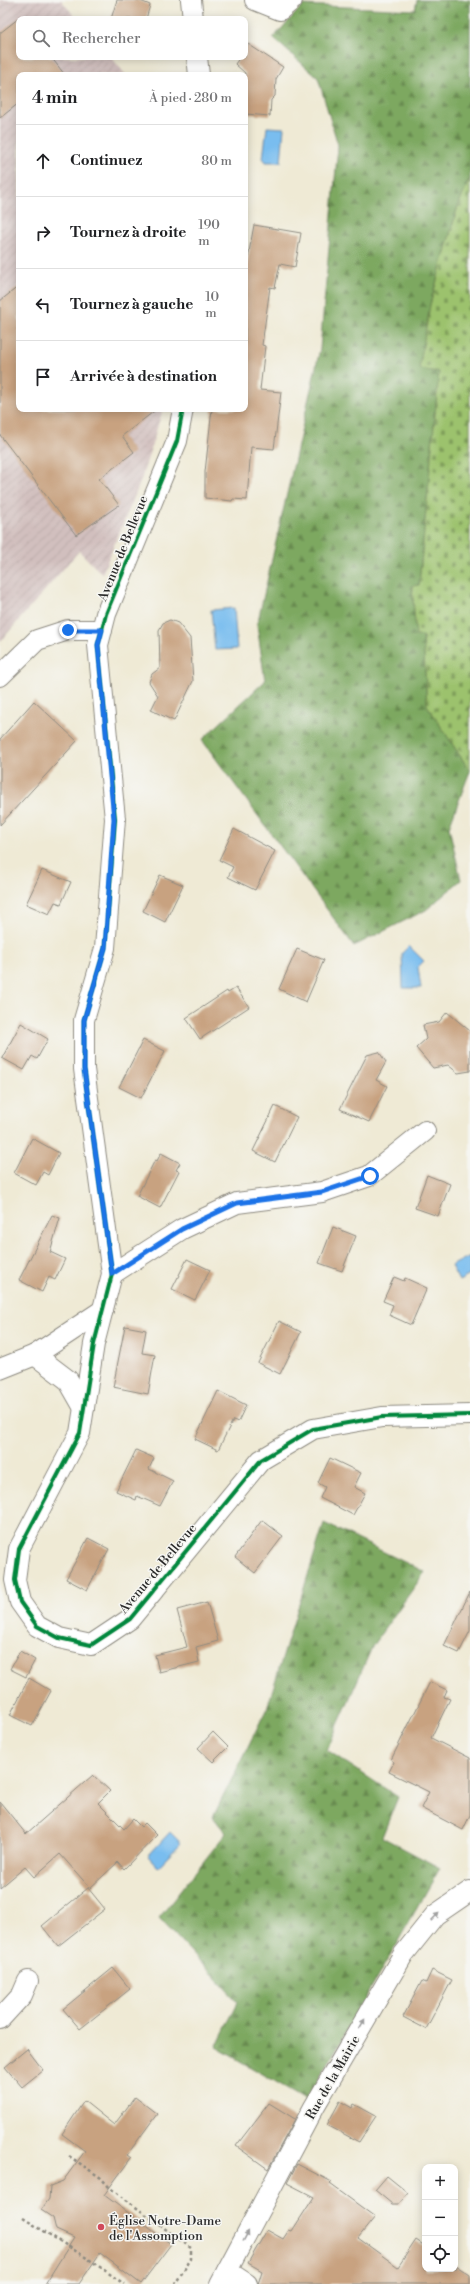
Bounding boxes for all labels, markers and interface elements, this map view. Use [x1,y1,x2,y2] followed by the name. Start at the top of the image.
[16,16,248,60] search box
[30,27,52,49] icon: search
[62,29,141,48] text: Rechercher
[32,87,77,109] text: 4 min
[149,90,232,106] text: À pied · 280 m
[32,150,54,172] icon: ahead
[70,151,142,170] text: Continuez
[201,153,232,169] text: 80 m
[198,217,220,249] text: 190 m
[32,222,54,244] icon: right
[70,223,186,242] text: Tournez à droite
[205,289,219,321] text: 10 m
[32,294,54,316] icon: left
[70,295,193,314] text: Tournez à gauche
[32,366,54,388] icon: arrive
[70,367,217,386] text: Arrivée à destination
[94,493,152,604] street label: Avenue de Bellevue
[59,621,77,639] route end
[361,1167,379,1185] route start
[115,1520,200,1618] street label: Avenue de Bellevue
[430,1912,440,1922] one-way arrow
[359,2018,366,2030] one-way arrow
[302,2032,364,2122] street label: Rue de la Mairie
[422,2164,458,2272] map controls
[422,2164,458,2200] button: +
[422,2200,458,2236] button: −
[109,2212,221,2244] place label: Église Notre-Dame de l'Assomption
[96,2222,106,2232] marker: Église Notre-Dame de l'Assomption
[242,2230,249,2242] one-way arrow
[422,2236,458,2272] button: locate

